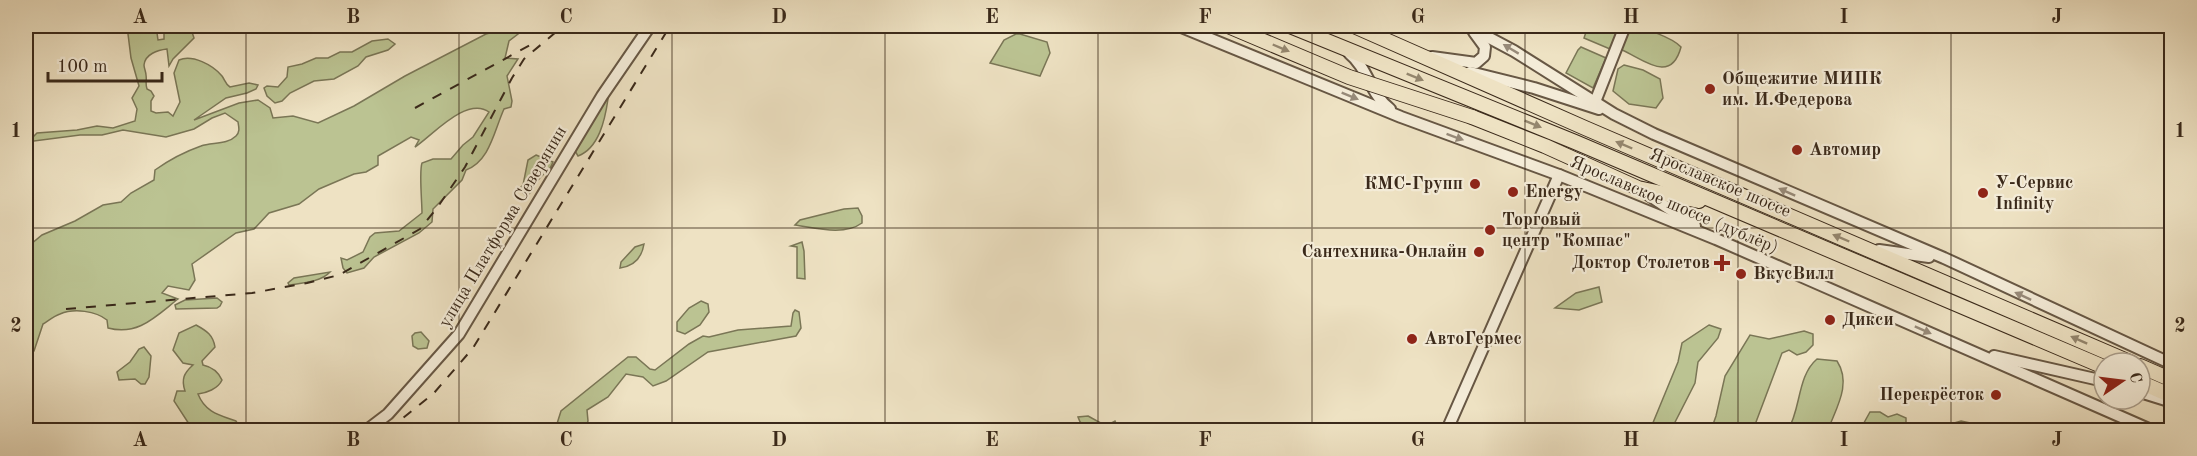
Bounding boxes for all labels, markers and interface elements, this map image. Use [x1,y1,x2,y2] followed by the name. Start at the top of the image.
[132,8,148,28] text: A
[346,8,360,28] text: B
[559,8,573,28] text: C
[771,8,787,28] text: D
[985,8,999,28] text: E
[1198,8,1212,28] text: F
[1411,8,1425,28] text: G
[1623,8,1639,28] text: H
[1840,8,1848,28] text: I
[2052,8,2063,28] text: J
[1273,43,1291,53] one-way arrow
[1503,44,1519,55] one-way arrow
[48,45,162,83] scale bar
[57,58,108,76] text: 100 m
[1722,70,1882,109] place label: Общежитие МИПК им. И.Федерова
[1406,73,1424,82] one-way arrow
[1703,82,1717,96] marker: Общежитие МИПК им. И.Федерова
[1341,91,1359,101] one-way arrow
[1524,119,1542,129] one-way arrow
[10,122,22,142] text: 1
[2174,122,2186,142] text: 1
[436,123,571,331] street label: улица Платформа Северянин
[1447,132,1465,142] one-way arrow
[1614,140,1632,150] one-way arrow
[1809,141,1881,159] place label: Автомир
[1790,143,1804,157] marker: Автомир
[1647,145,1793,221] street label: Ярославское шоссе
[1567,152,1781,257] street label: Ярославское шоссе (дублёр)
[1995,174,2073,213] place label: У-Сервис Infinity
[1364,175,1463,193] place label: КМС-Групп
[1468,177,1482,191] marker: КМС-Групп
[1525,183,1583,201] place label: Energy
[1506,185,1520,199] marker: Energy
[1976,186,1990,200] marker: У-Сервис Infinity
[1778,187,1796,196] one-way arrow
[1502,211,1631,250] place label: Торговый центр "Компас"
[1483,223,1497,237] marker: Торговый центр "Компас"
[1832,233,1850,243] one-way arrow
[1301,243,1467,261] place label: Сантехника-Онлайн
[1472,245,1486,259] marker: Сантехника-Онлайн
[1572,254,1710,272] place label: Доктор Столетов
[1715,256,1729,270] marker: Доктор Столетов
[1753,265,1834,283] place label: ВкусВилл
[1734,267,1748,281] marker: ВкусВилл
[2014,292,2031,301] one-way arrow
[1842,311,1894,329] place label: Дикси
[1823,313,1837,327] marker: Дикси
[10,317,22,337] text: 2
[2174,317,2186,337] text: 2
[1915,325,1933,335] one-way arrow
[1424,330,1522,348] place label: АвтоГермес
[1405,332,1419,346] marker: АвтоГермес
[2070,335,2087,344] one-way arrow
[2092,351,2152,411] north arrow
[2126,371,2144,385] text: С
[1879,386,1985,404] place label: Перекрёсток
[1989,388,2003,402] marker: Перекрёсток
[132,431,148,451] text: A
[346,431,360,451] text: B
[559,431,573,451] text: C
[771,431,787,451] text: D
[985,431,999,451] text: E
[1198,431,1212,451] text: F
[1411,431,1425,451] text: G
[1623,431,1639,451] text: H
[1840,431,1848,451] text: I
[2052,431,2063,451] text: J

